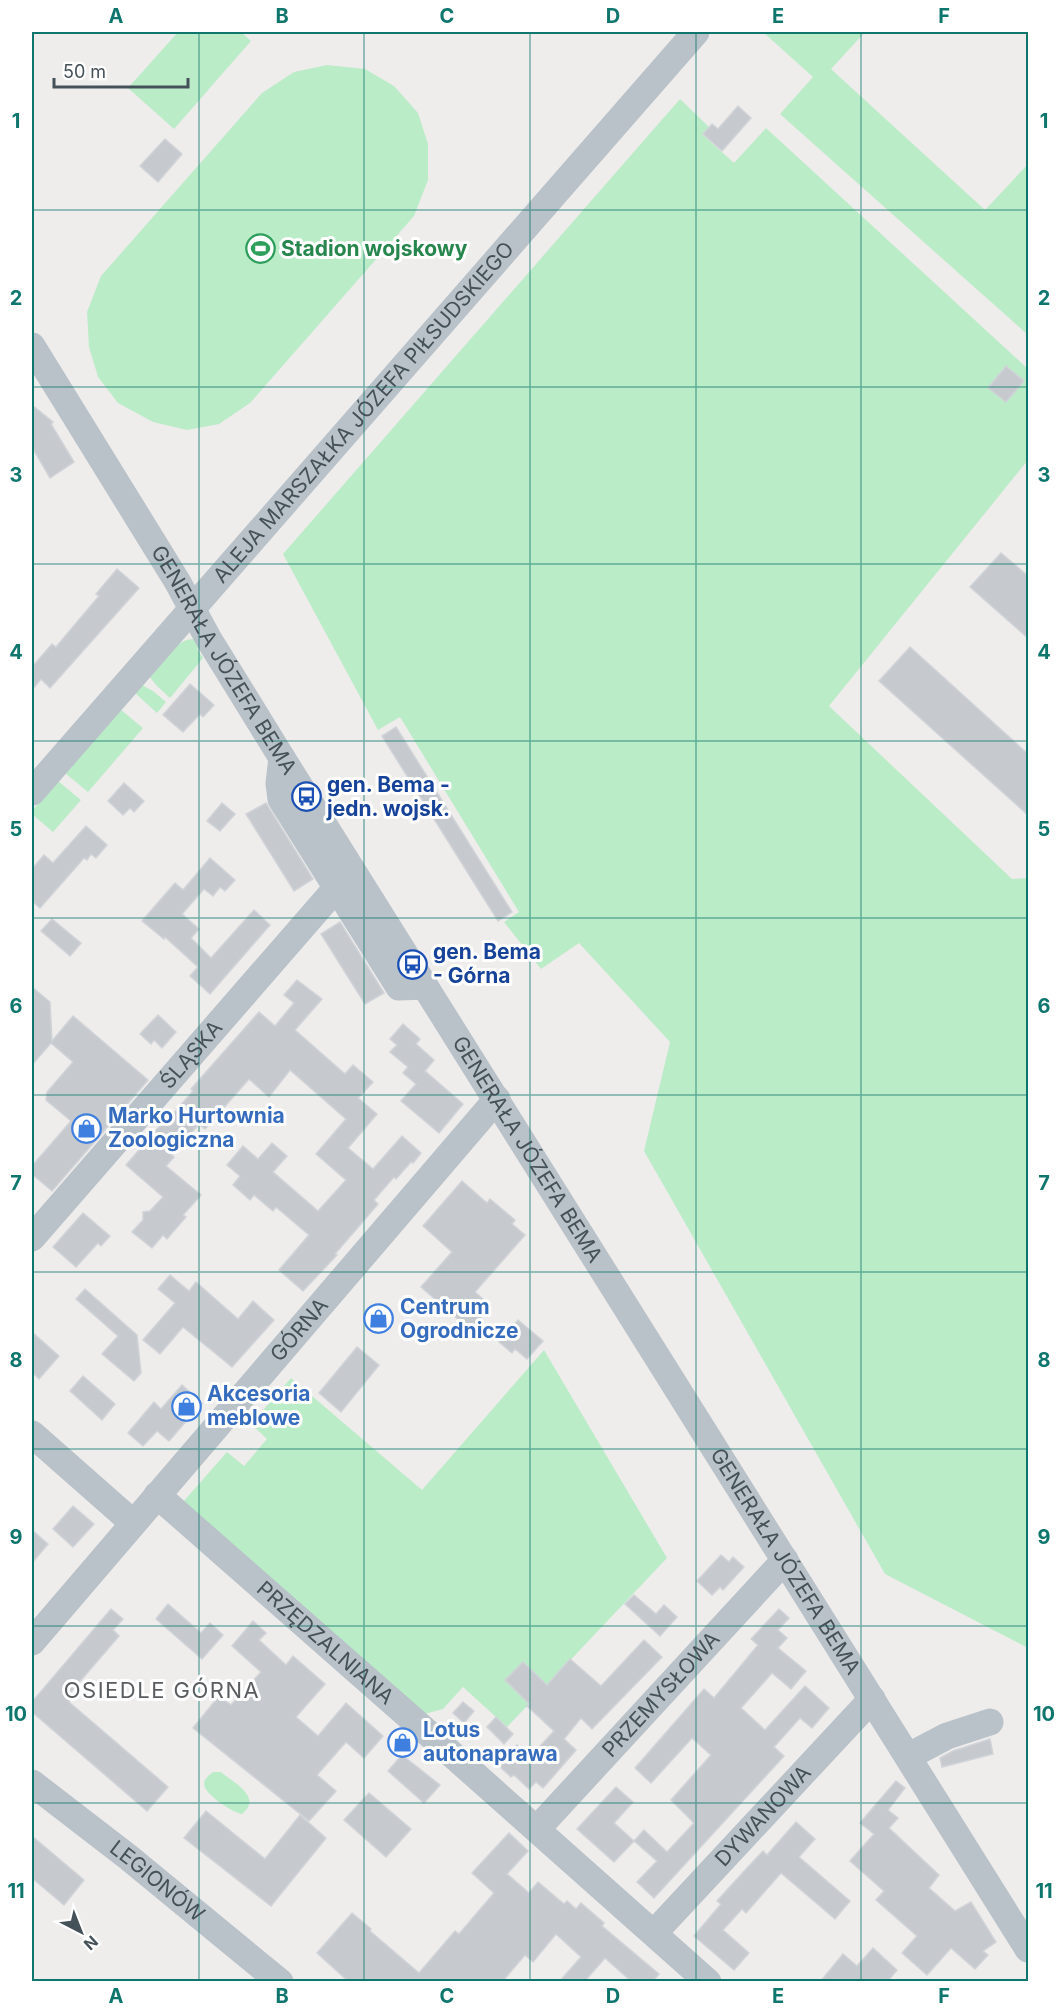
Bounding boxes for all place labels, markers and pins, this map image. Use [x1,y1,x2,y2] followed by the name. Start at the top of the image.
[244,233,276,265] sports icon: Stadion wojskowy
[281,236,468,261] place label: Stadion wojskowy
[326,772,450,821] place label: gen. Bema - jedn. wojsk.
[290,781,322,813] bus stop icon: gen. Bema - jedn. wojsk.
[433,939,541,988] place label: gen. Bema - Górna
[396,948,428,980] bus stop icon: gen. Bema - Górna
[108,1103,285,1152] place label: Marko Hurtownia Zoologiczna
[71,1112,103,1144] shop icon: Marko Hurtownia Zoologiczna
[400,1294,518,1343] place label: Centrum Ogrodnicze
[363,1303,395,1335] shop icon: Centrum Ogrodnicze
[207,1381,310,1430] place label: Akcesoria meblowe
[170,1390,202,1422] shop icon: Akcesoria meblowe
[423,1717,558,1766] place label: Lotus autonaprawa
[386,1726,418,1758] shop icon: Lotus autonaprawa

